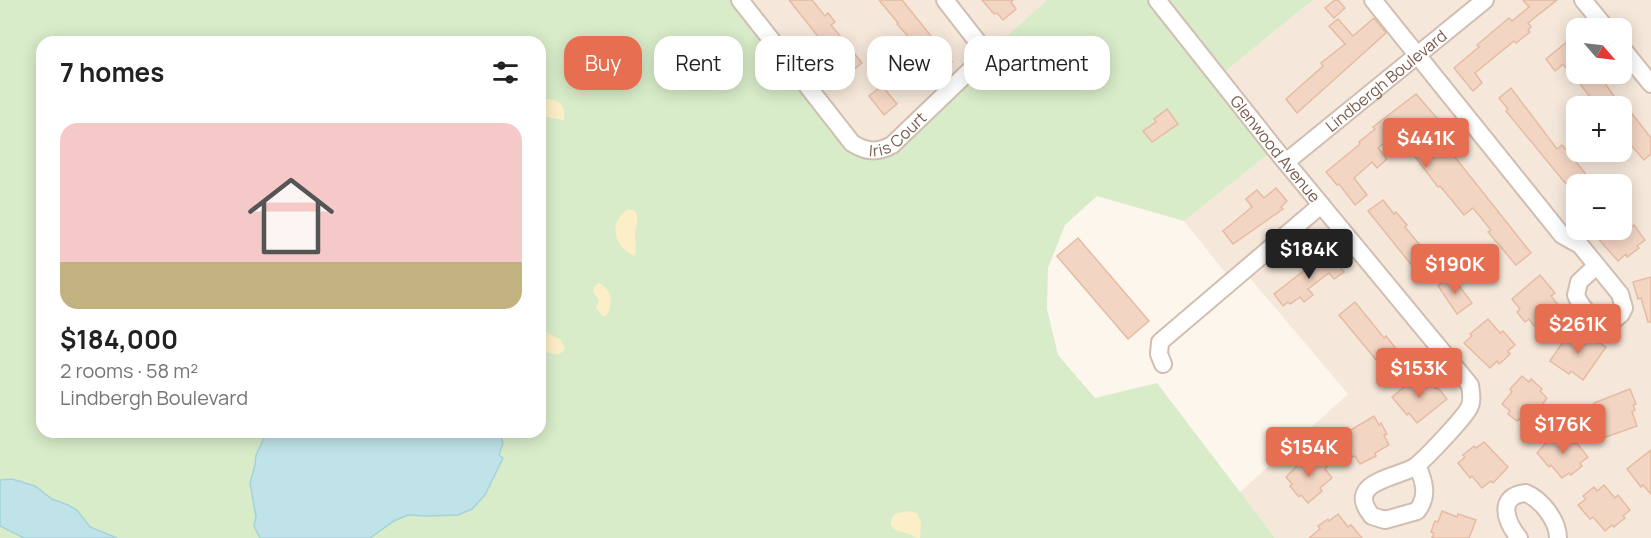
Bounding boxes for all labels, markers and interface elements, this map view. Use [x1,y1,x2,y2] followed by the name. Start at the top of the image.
[1566,18,1632,84] north arrow
[1566,18,1632,240] map controls
[1321,24,1451,137] street label: Lindbergh Boulevard
[564,36,642,90] chip: Buy
[654,36,743,90] chip: Rent
[755,36,855,90] chip: Filters
[867,36,952,90] chip: New
[964,36,1110,90] chip: Apartment
[60,54,164,90] text: 7 homes
[489,56,522,89] icon: filters
[1225,90,1326,207] street label: Glenwood Avenue
[1566,96,1632,162] button: +
[868,107,931,162] street label: Iris Court
[1384,118,1468,169] pin: $441K
[1397,124,1455,151] text: $441K
[237,162,345,270] icon: home
[1566,174,1632,240] button: −
[1267,229,1351,280] pin: $184K
[1280,235,1338,262] text: $184K
[1413,244,1497,295] pin: $190K
[1425,250,1485,277] text: $190K
[1536,304,1620,355] pin: $261K
[1549,310,1607,337] text: $261K
[60,321,178,357] text: $184,000
[1377,348,1461,399] pin: $153K
[1390,354,1448,381] text: $153K
[60,357,198,384] text: 2 rooms · 58 m²
[60,384,248,411] text: Lindbergh Boulevard
[1521,404,1605,455] pin: $176K
[1534,410,1592,437] text: $176K
[1267,427,1351,478] pin: $154K
[1280,433,1338,460] text: $154K

